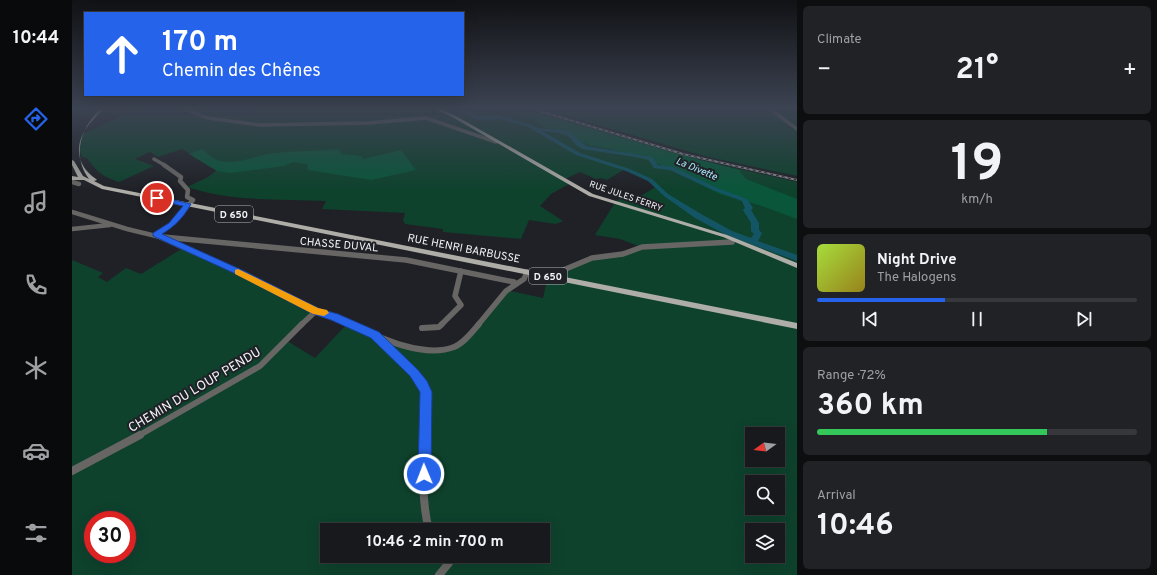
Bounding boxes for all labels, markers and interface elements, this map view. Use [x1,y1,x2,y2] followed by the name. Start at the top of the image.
[162,25,238,61] text: 170 m
[13,27,59,50] text: 10:44
[96,28,148,80] icon: ahead
[817,32,862,48] text: Climate
[956,52,998,89] text: 21°
[817,57,831,84] text: −
[1123,57,1137,84] text: +
[162,60,321,83] text: Chemin des Chênes
[22,105,50,133] icon: directions
[951,133,1003,199] text: 19
[674,155,720,184] water label: La Divette
[588,179,664,214] street label: RUE JULES FERRY
[140,181,174,215] pin
[146,187,168,209] icon: arrive
[22,188,50,216] icon: music
[961,192,993,208] text: km/h
[215,206,253,222] road number: D 650
[406,231,521,267] street label: RUE HENRI BARBUSSE
[299,235,379,255] street label: CHASSE DUVAL
[877,251,957,270] text: Night Drive
[529,268,567,284] road number: D 650
[877,270,956,286] text: The Halogens
[22,271,50,299] icon: phone
[859,308,881,330] icon: previous
[966,308,988,330] icon: pause
[1073,308,1095,330] icon: next
[126,345,264,437] street label: CHEMIN DU LOUP PENDU
[22,354,50,382] icon: climate
[817,368,886,384] text: Range · 72%
[817,388,924,425] text: 360 km
[745,427,785,467] north arrow
[745,427,785,563] map controls
[22,437,50,465] icon: car
[403,453,445,495] position arrow
[745,475,785,515] button: search
[817,488,856,504] text: Arrival
[817,508,894,545] text: 10:46
[84,511,136,563] speed limit sign: 30
[22,519,50,547] icon: filters
[745,523,785,563] button: layers
[366,533,504,552] text: 10:46 · 2 min · 700 m

